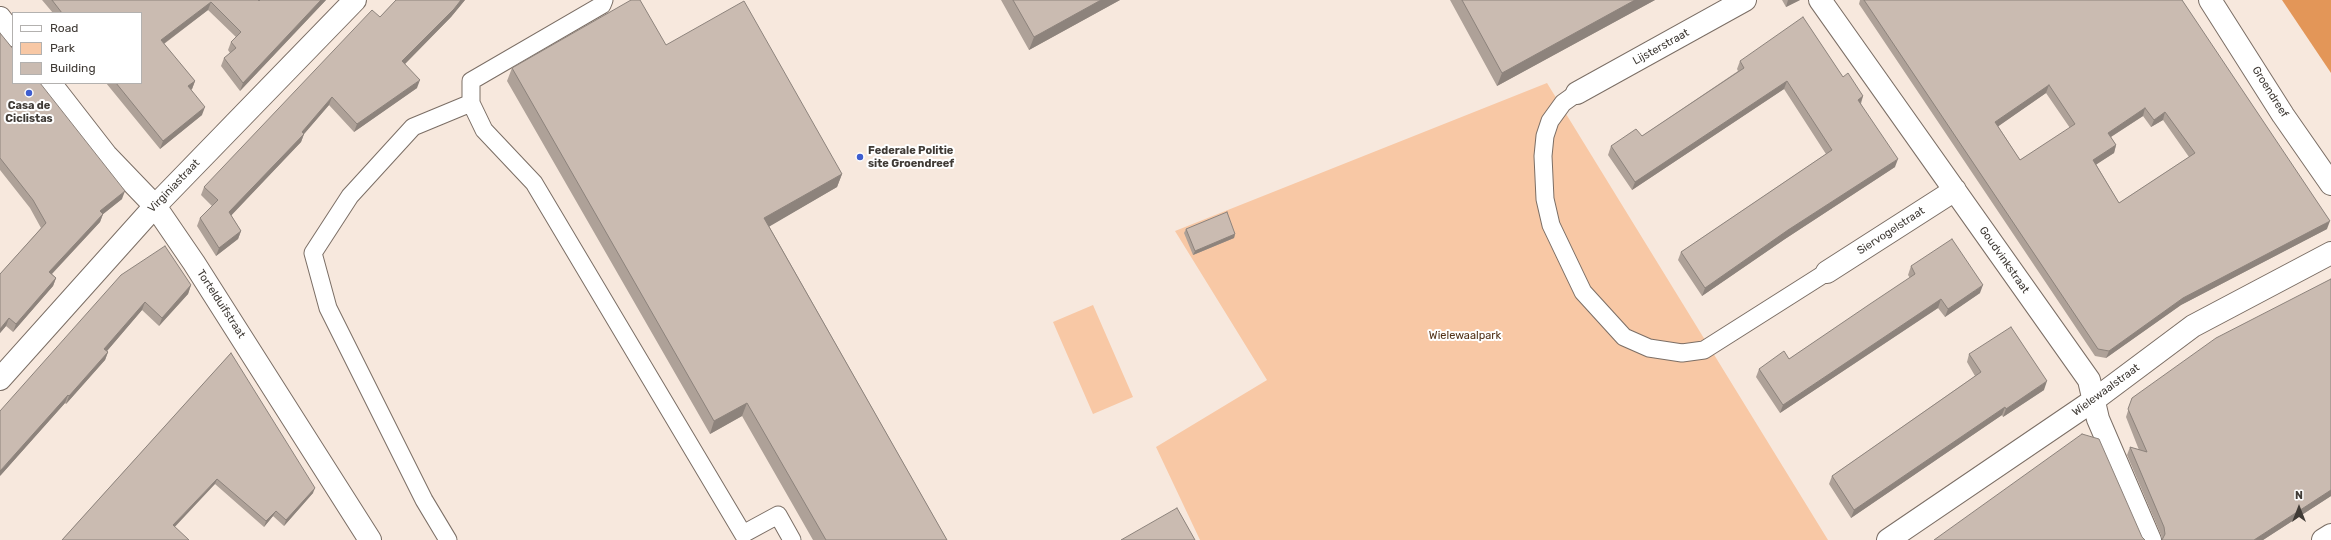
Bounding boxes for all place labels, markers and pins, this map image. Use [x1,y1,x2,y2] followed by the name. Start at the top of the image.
[24,88,34,98] marker: Casa de Ciclistas
[5,99,53,125] place label: Casa de Ciclistas
[868,144,954,170] place label: Federale Politie site Groendreef
[855,152,865,162] marker: Federale Politie site Groendreef

